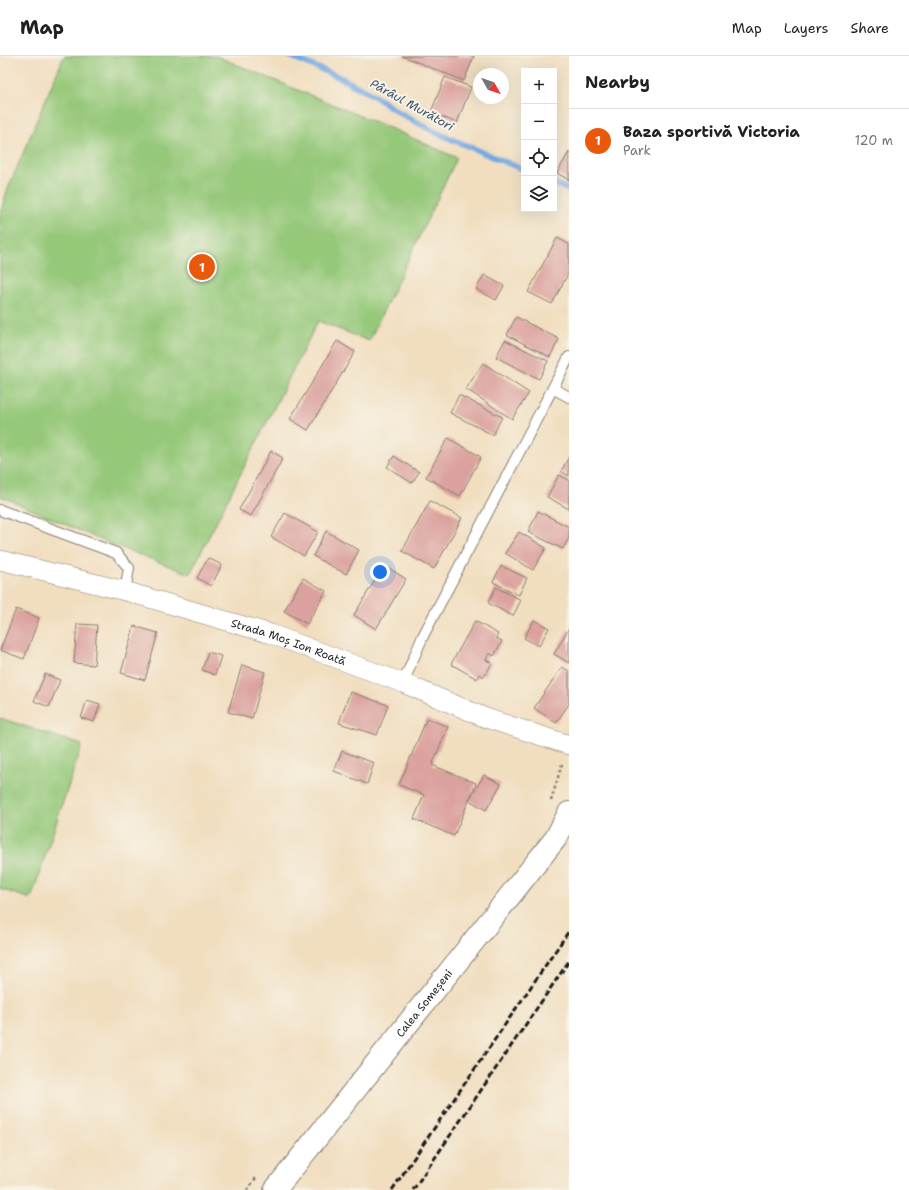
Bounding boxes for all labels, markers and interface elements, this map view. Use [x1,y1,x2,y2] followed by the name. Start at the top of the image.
[20,15,64,40] text: Map
[732,19,762,37] text: Map
[784,19,828,37] text: Layers
[850,19,889,37] text: Share
[473,68,509,104] north arrow
[521,68,557,212] map controls
[521,68,557,104] button: +
[585,71,650,93] text: Nearby
[367,75,457,135] water label: Pârâul Murători
[521,104,557,140] button: −
[623,122,800,142] text: Baza sportivă Victoria
[595,132,601,149] text: 1
[855,132,893,149] text: 120 m
[521,140,557,176] button: locate
[623,142,651,159] text: Park
[521,176,557,212] button: layers
[189,252,215,282] pin: 1
[370,562,390,582] your location
[229,615,348,669] street label: Strada Moș Ion Roată
[392,966,456,1040] street label: Calea Someșeni

